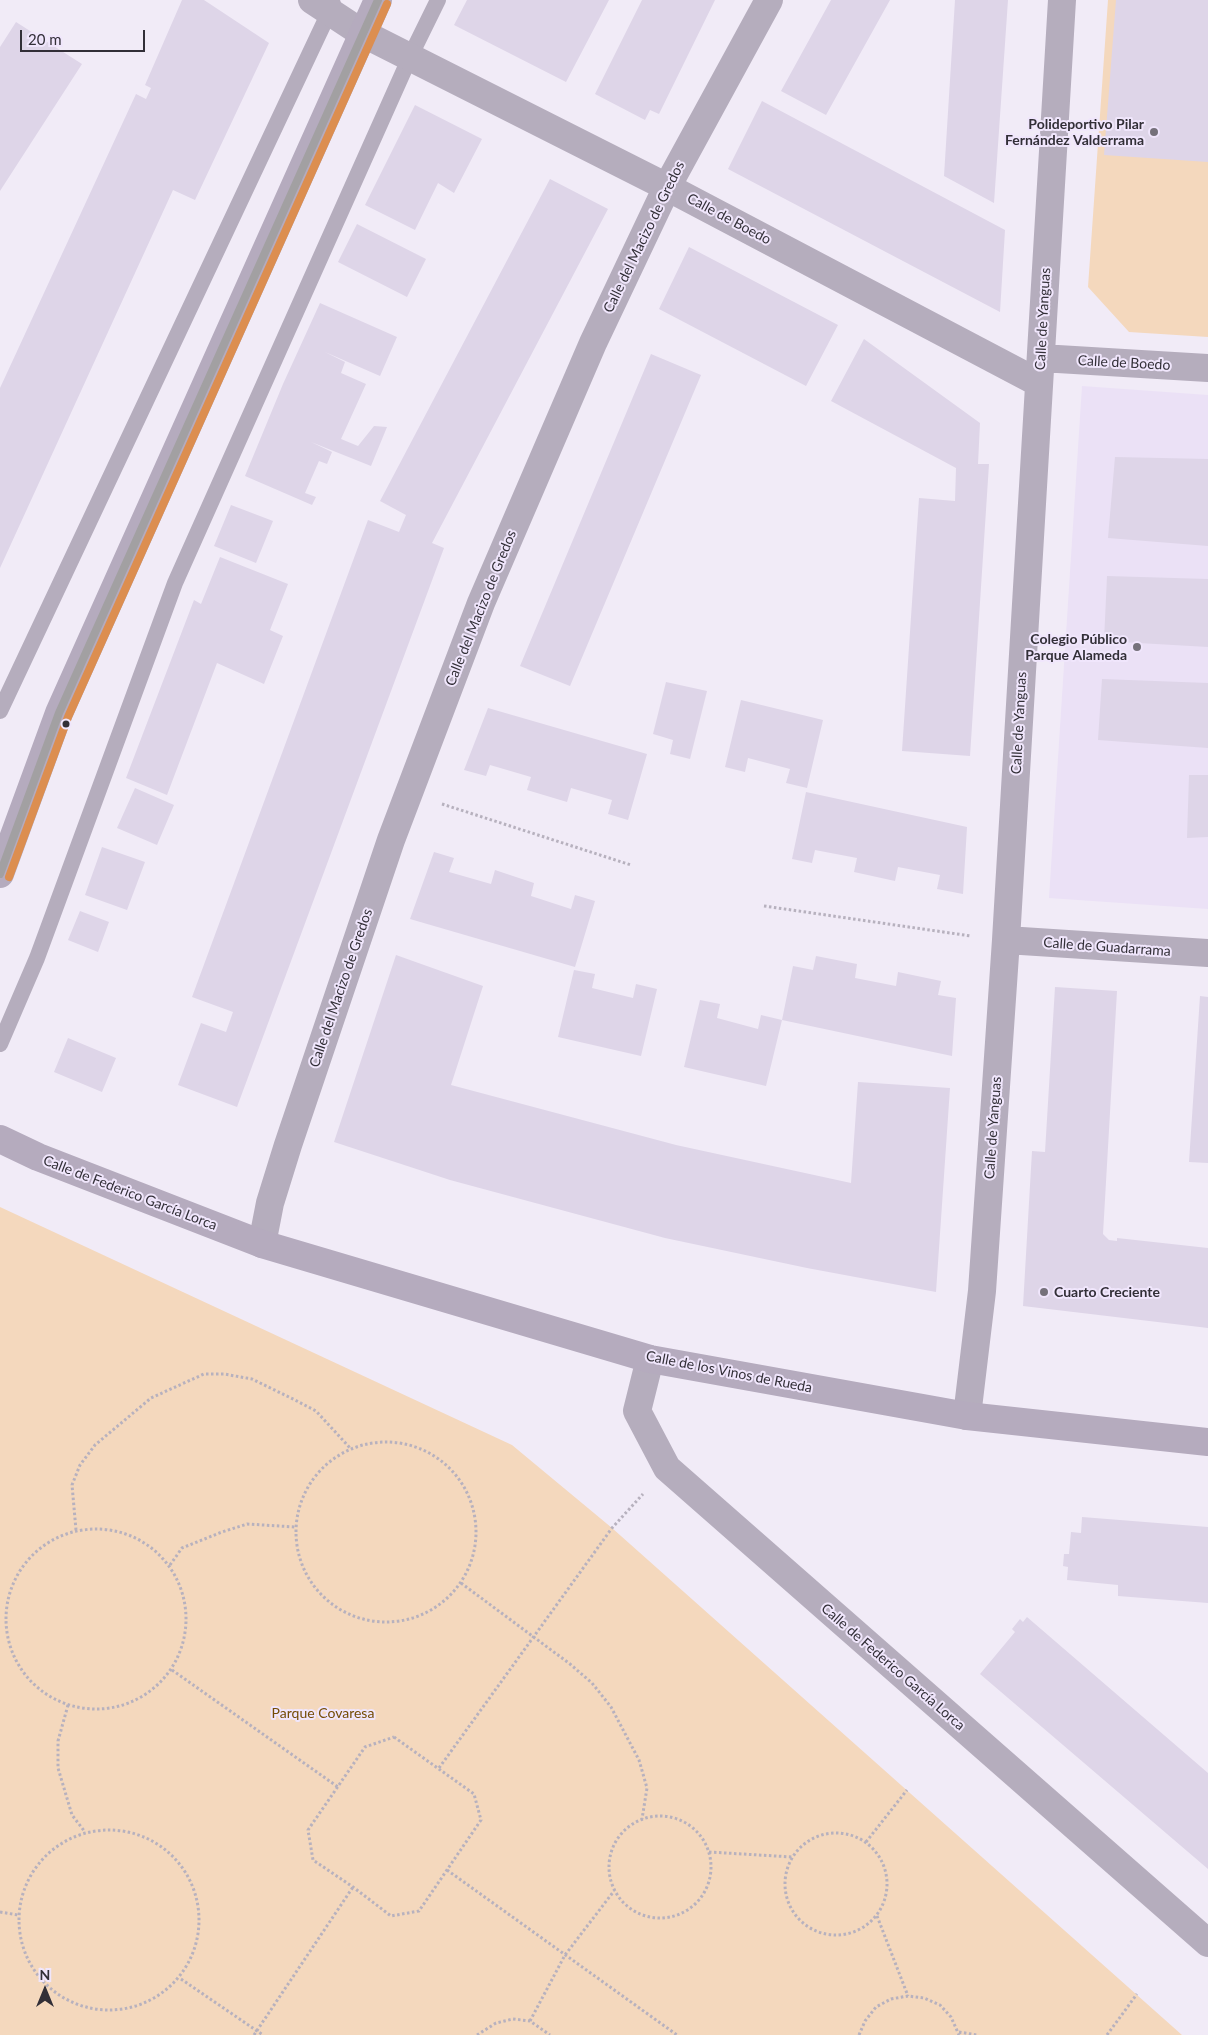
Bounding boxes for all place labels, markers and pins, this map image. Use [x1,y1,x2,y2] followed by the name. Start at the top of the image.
[1005,116,1144,148] place label: Polideportivo Pilar Fernández Valderrama
[1148,126,1160,138] marker: Polideportivo Pilar Fernández Valderrama
[1025,631,1127,664] place label: Colegio Público Parque Alameda
[1131,641,1143,653] marker: Colegio Público Parque Alameda
[61,719,71,729] unlabelled marker
[1054,1284,1160,1300] place label: Cuarto Creciente
[1038,1286,1050,1298] marker: Cuarto Creciente

